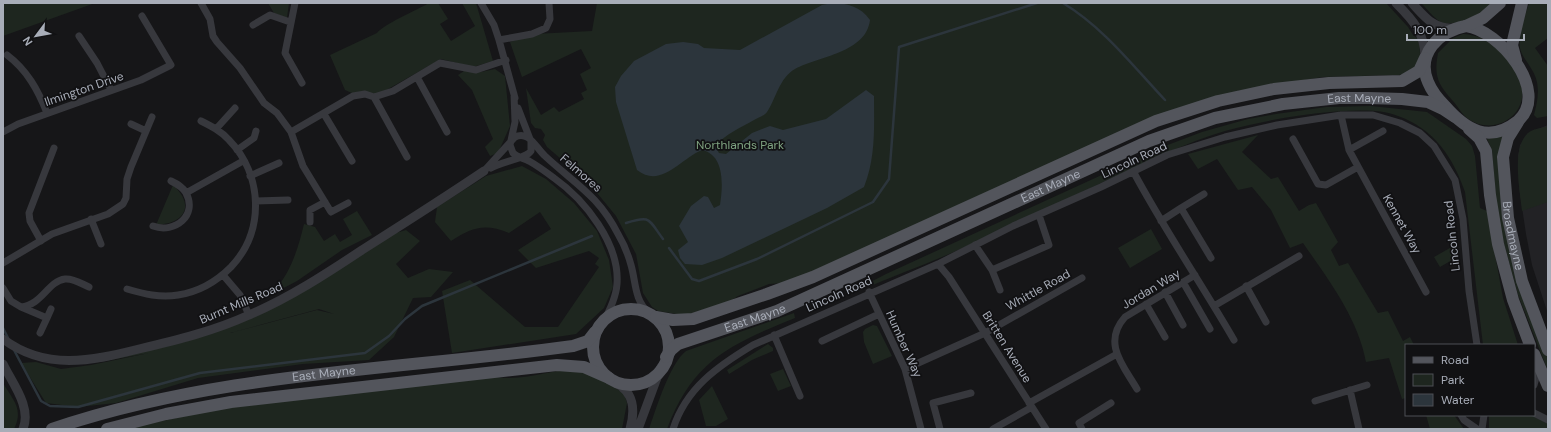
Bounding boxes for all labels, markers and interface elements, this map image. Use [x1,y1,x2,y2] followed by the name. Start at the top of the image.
[16,16,56,56] north arrow
[1407,16,1524,42] scale bar
[1413,22,1447,38] text: 100 m
[19,34,36,48] text: N
[42,68,126,110] street label: Ilmington Drive
[1326,90,1392,107] street label: East Mayne
[696,137,784,153] park label: Northlands Park
[1099,138,1169,182] street label: Lincoln Road
[557,150,605,196] street label: Felmores
[1018,165,1083,207] street label: East Mayne
[1379,191,1425,257] street label: Kennet Way
[1440,200,1464,272] street label: Lincoln Road
[1499,201,1527,272] street label: Broadmayne
[1119,265,1183,313] street label: Jordan Way
[1003,266,1073,314] street label: Whittle Road
[803,272,875,316] street label: Lincoln Road
[197,278,285,328] street label: Burnt Mills Road
[722,300,788,336] street label: East Mayne
[882,308,926,380] street label: Humber Way
[979,308,1035,386] street label: Britten Avenue
[1405,344,1535,416] legend
[1441,352,1469,368] text: Road
[291,362,357,385] street label: East Mayne
[1441,372,1465,388] text: Park
[1441,392,1475,408] text: Water

